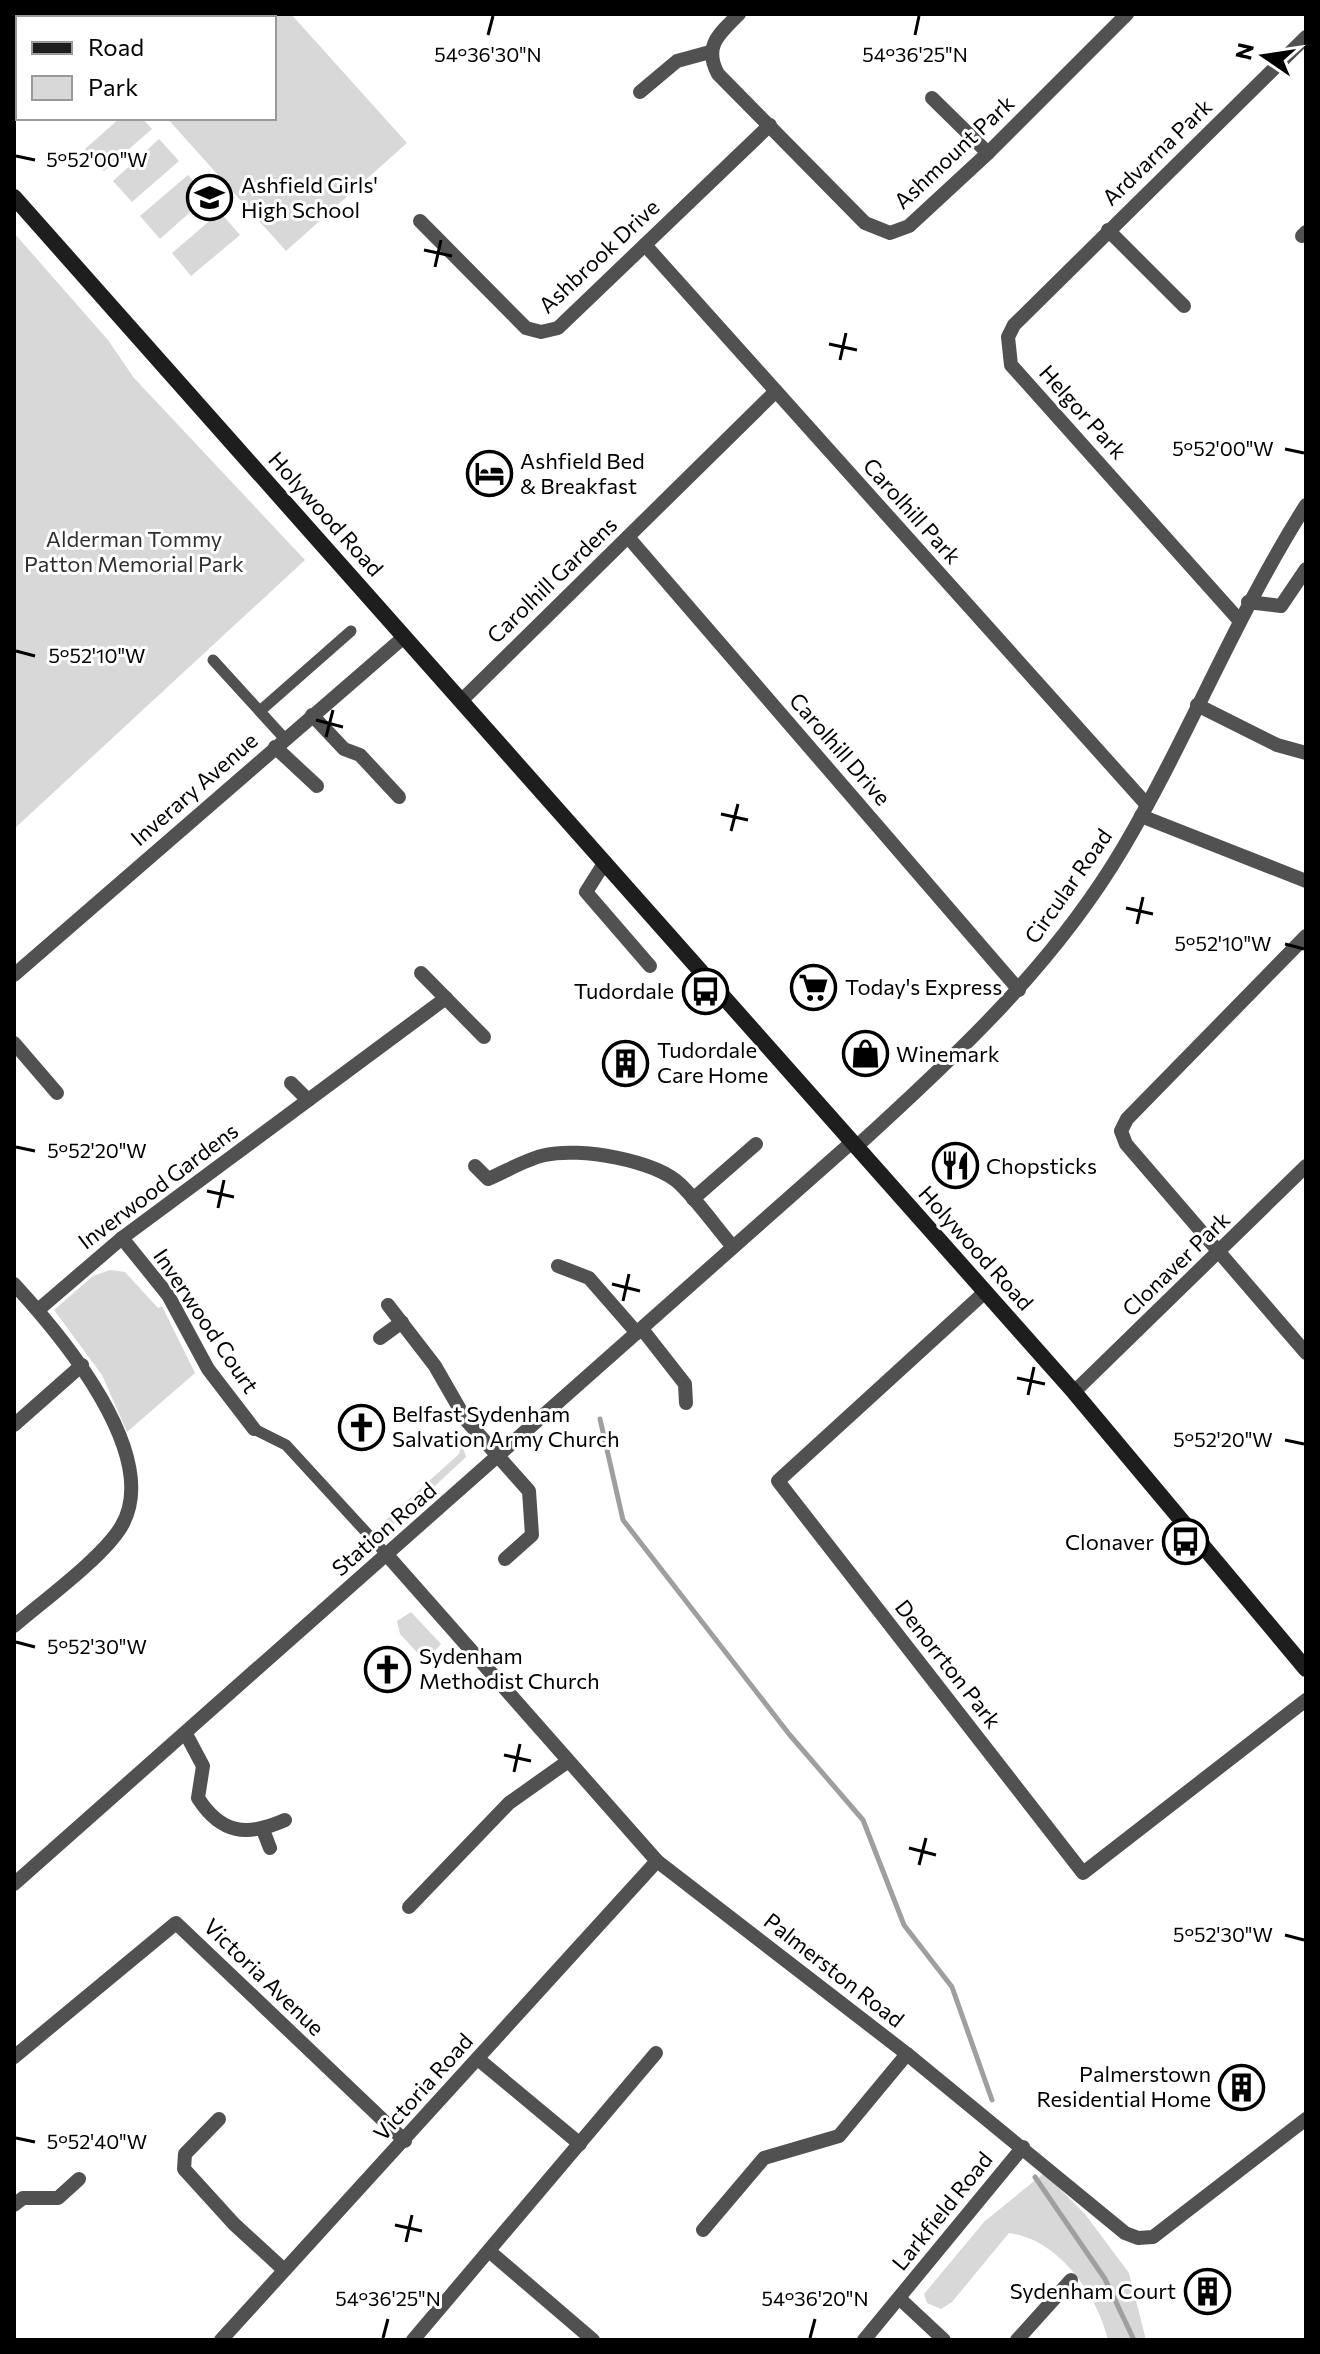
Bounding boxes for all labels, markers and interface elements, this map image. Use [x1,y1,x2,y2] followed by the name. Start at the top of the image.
[16,16,276,120] legend
[1224,16,1304,96] north arrow
[88,32,144,61] text: Road
[1229,40,1259,62] text: N
[434,42,542,66] text: 54°36'30"N
[862,42,968,66] text: 54°36'25"N
[88,72,138,101] text: Park
[888,89,1019,214] street label: Ashmount Park
[1096,93,1217,211] street label: Ardvarna Park
[46,147,148,171] text: 5°52'00"W
[241,171,378,223] place label: Ashfield Girls' High School
[186,174,234,222] school or university icon: Ashfield Girls' High School
[533,193,664,318] street label: Ashbrook Drive
[1034,359,1133,464] street label: Helgor Park
[1172,436,1274,460] text: 5°52'00"W
[263,446,389,582] street label: Holywood Road
[520,447,645,499] place label: Ashfield Bed & Breakfast
[465,450,513,498] hotel icon: Ashfield Bed & Breakfast
[858,452,967,569] street label: Carolhill Park
[481,511,622,649] street label: Carolhill Gardens
[24,525,244,577] park label: Alderman Tommy Patton Memorial Park
[49,643,145,667] text: 5°52'10"W
[784,687,897,811] street label: Carolhill Drive
[125,726,262,851] street label: Inverary Avenue
[1018,823,1117,948] street label: Circular Road
[1175,931,1271,955] text: 5°52'10"W
[790,963,838,1011] supermarket icon: Today's Express
[681,967,729,1015] bus stop icon: Tudordale
[845,973,1002,1000] place label: Today's Express
[574,977,674,1004] place label: Tudordale
[841,1030,889,1078] shop icon: Winemark
[657,1036,768,1088] place label: Tudordale Care Home
[602,1039,650,1087] building icon: Tudordale Care Home
[896,1040,1000,1067] place label: Winemark
[72,1117,243,1255] street label: Inverwood Gardens
[47,1138,147,1162] text: 5°52'20"W
[931,1142,979,1190] restaurant icon: Chopsticks
[986,1152,1097,1179] place label: Chopsticks
[913,1180,1039,1316] street label: Holywood Road
[1116,1206,1235,1322] street label: Clonaver Park
[148,1243,265,1398] street label: Inverwood Court
[392,1400,620,1452] place label: Belfast Sydenham Salvation Army Church
[337,1403,385,1451] church icon: Belfast Sydenham Salvation Army Church
[1173,1427,1273,1451] text: 5°52'20"W
[326,1476,441,1581] street label: Station Road
[1161,1518,1209,1566] bus stop icon: Clonaver
[1065,1528,1154,1555] place label: Clonaver
[890,1594,1007,1734] street label: Denorrton Park
[47,1634,147,1658] text: 5°52'30"W
[419,1642,600,1694] place label: Sydenham Methodist Church
[364,1645,412,1693] church icon: Sydenham Methodist Church
[759,1907,910,2033] street label: Palmerston Road
[198,1912,330,2041] street label: Victoria Avenue
[1173,1922,1273,1946] text: 5°52'30"W
[367,2027,478,2146] street label: Victoria Road
[1036,2060,1211,2112] place label: Palmerstown Residential Home
[1218,2063,1266,2111] building icon: Palmerstown Residential Home
[47,2129,147,2153] text: 5°52'40"W
[886,2146,998,2275] street label: Larkfield Road
[1183,2267,1231,2315] building icon: Sydenham Court
[1010,2277,1176,2304] place label: Sydenham Court
[335,2286,441,2310] text: 54°36'25"N
[761,2286,869,2310] text: 54°36'20"N

